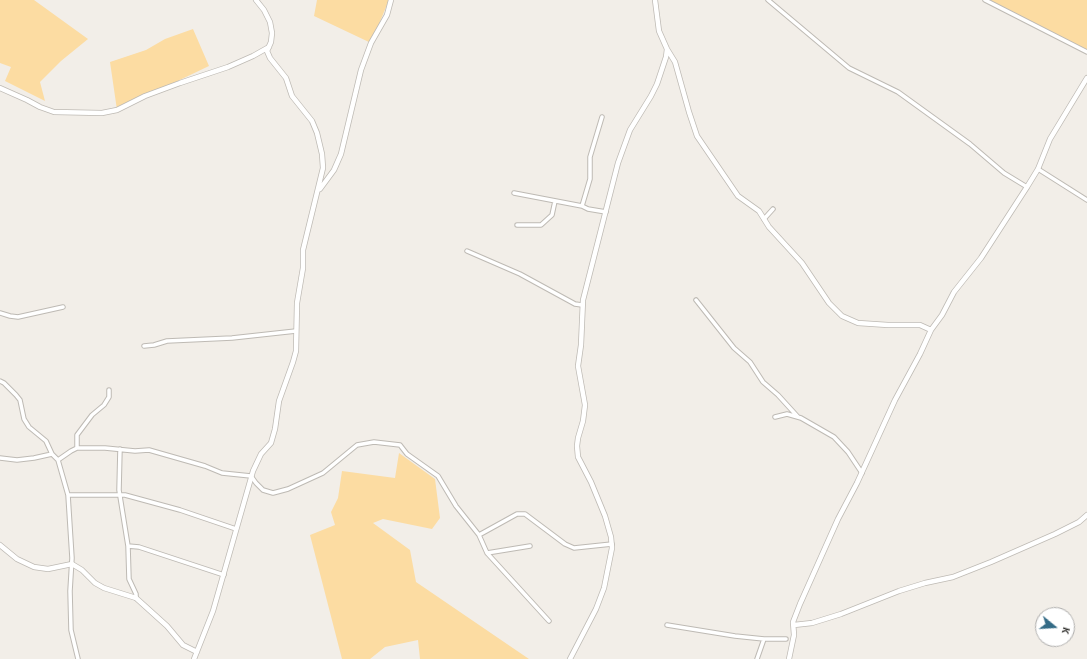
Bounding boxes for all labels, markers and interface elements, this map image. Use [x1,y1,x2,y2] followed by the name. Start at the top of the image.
[1035,607,1075,647] north arrow
[1060,626,1072,635] text: K

